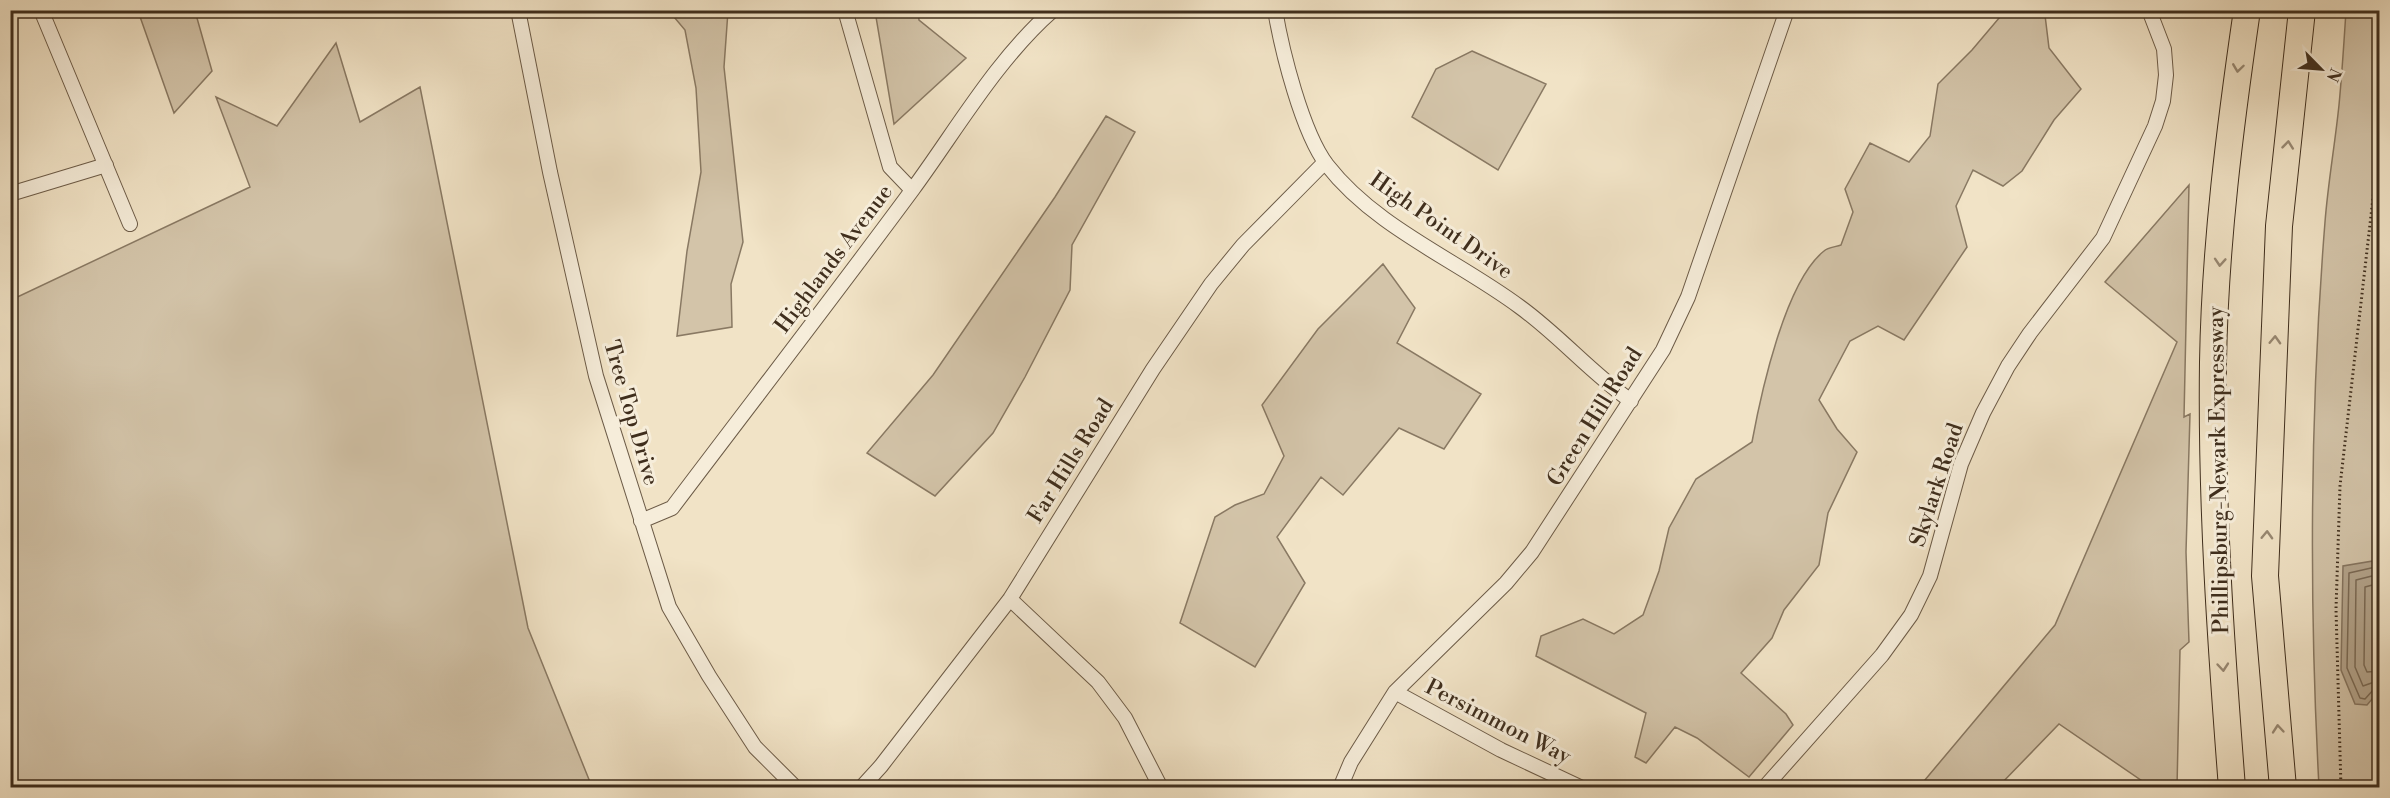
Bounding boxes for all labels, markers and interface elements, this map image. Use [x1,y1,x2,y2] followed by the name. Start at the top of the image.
[2291,39,2351,99] north arrow
[2233,64,2245,73] one-way arrow
[2322,65,2345,85] text: N
[2281,141,2294,150] one-way arrow
[1364,167,1518,285] street label: High Point Drive
[769,179,899,339] street label: Highlands Avenue
[2213,258,2226,267] one-way arrow
[2203,306,2235,634] street label: Phillipsburg-Newark Expressway
[2268,335,2281,344] one-way arrow
[597,337,665,489] street label: Tree Top Drive
[1541,342,1649,492] street label: Green Hill Road
[1022,393,1120,528] street label: Far Hills Road
[1904,419,1970,550] street label: Skylark Road
[2260,530,2273,539] one-way arrow
[2216,662,2229,671] one-way arrow
[1421,674,1576,770] street label: Persimmon Way
[2272,725,2285,734] one-way arrow

